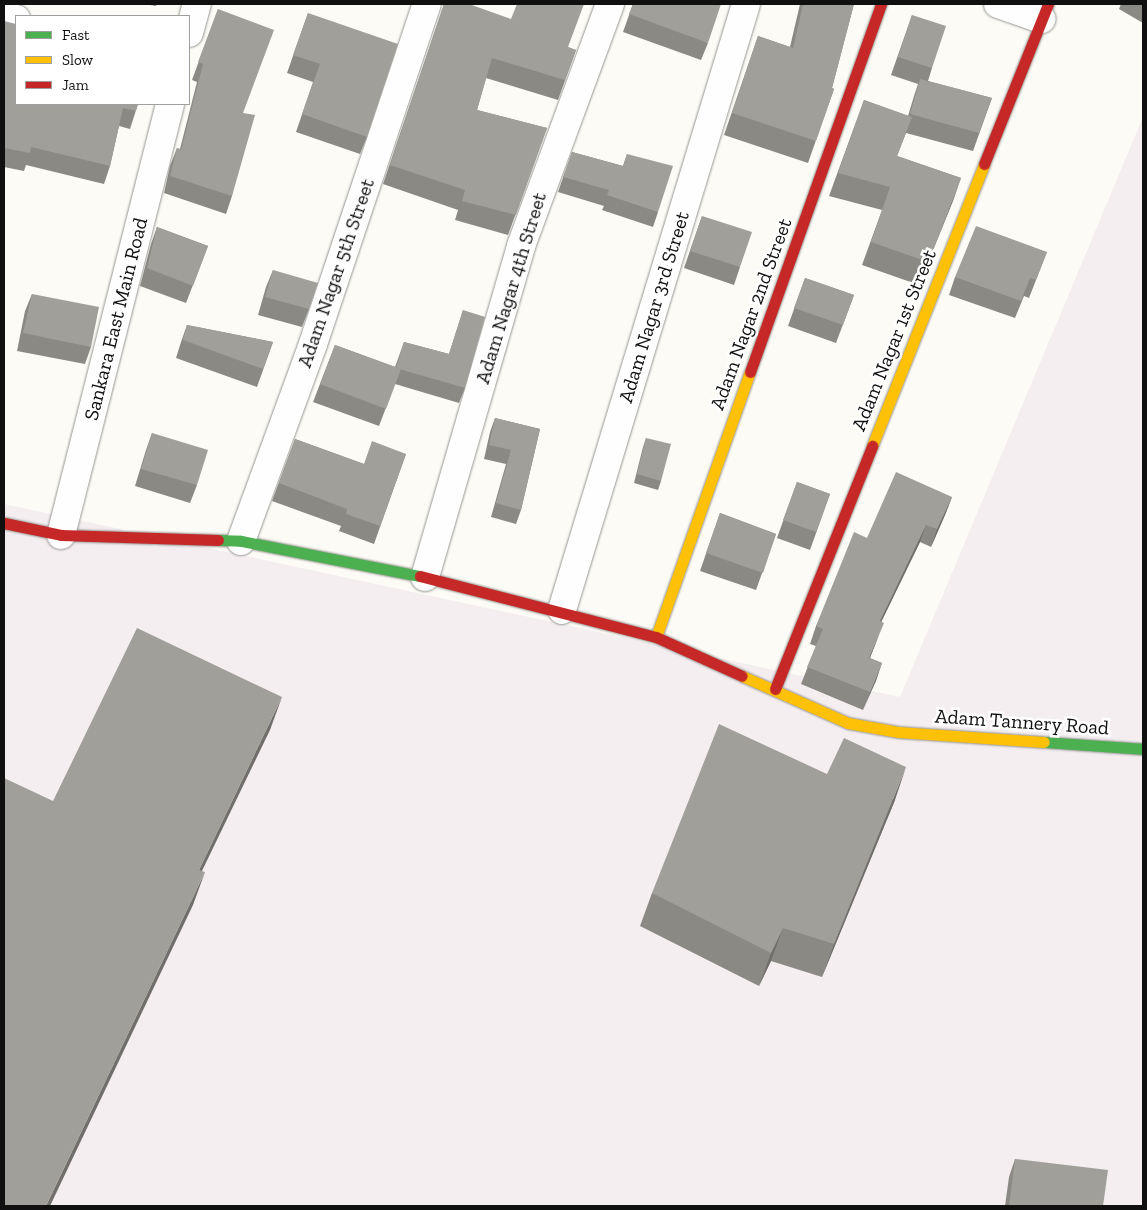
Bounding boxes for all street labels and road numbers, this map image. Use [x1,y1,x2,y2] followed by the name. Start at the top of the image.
[292,175,380,371] street label: Adam Nagar 5th Street
[470,189,552,387] street label: Adam Nagar 4th Street
[613,208,695,406] street label: Adam Nagar 3rd Street
[79,215,153,423] street label: Sankara East Main Road
[705,215,797,413] street label: Adam Nagar 2nd Street
[847,246,941,434] street label: Adam Nagar 1st Street
[934,704,1110,740] street label: Adam Tannery Road

